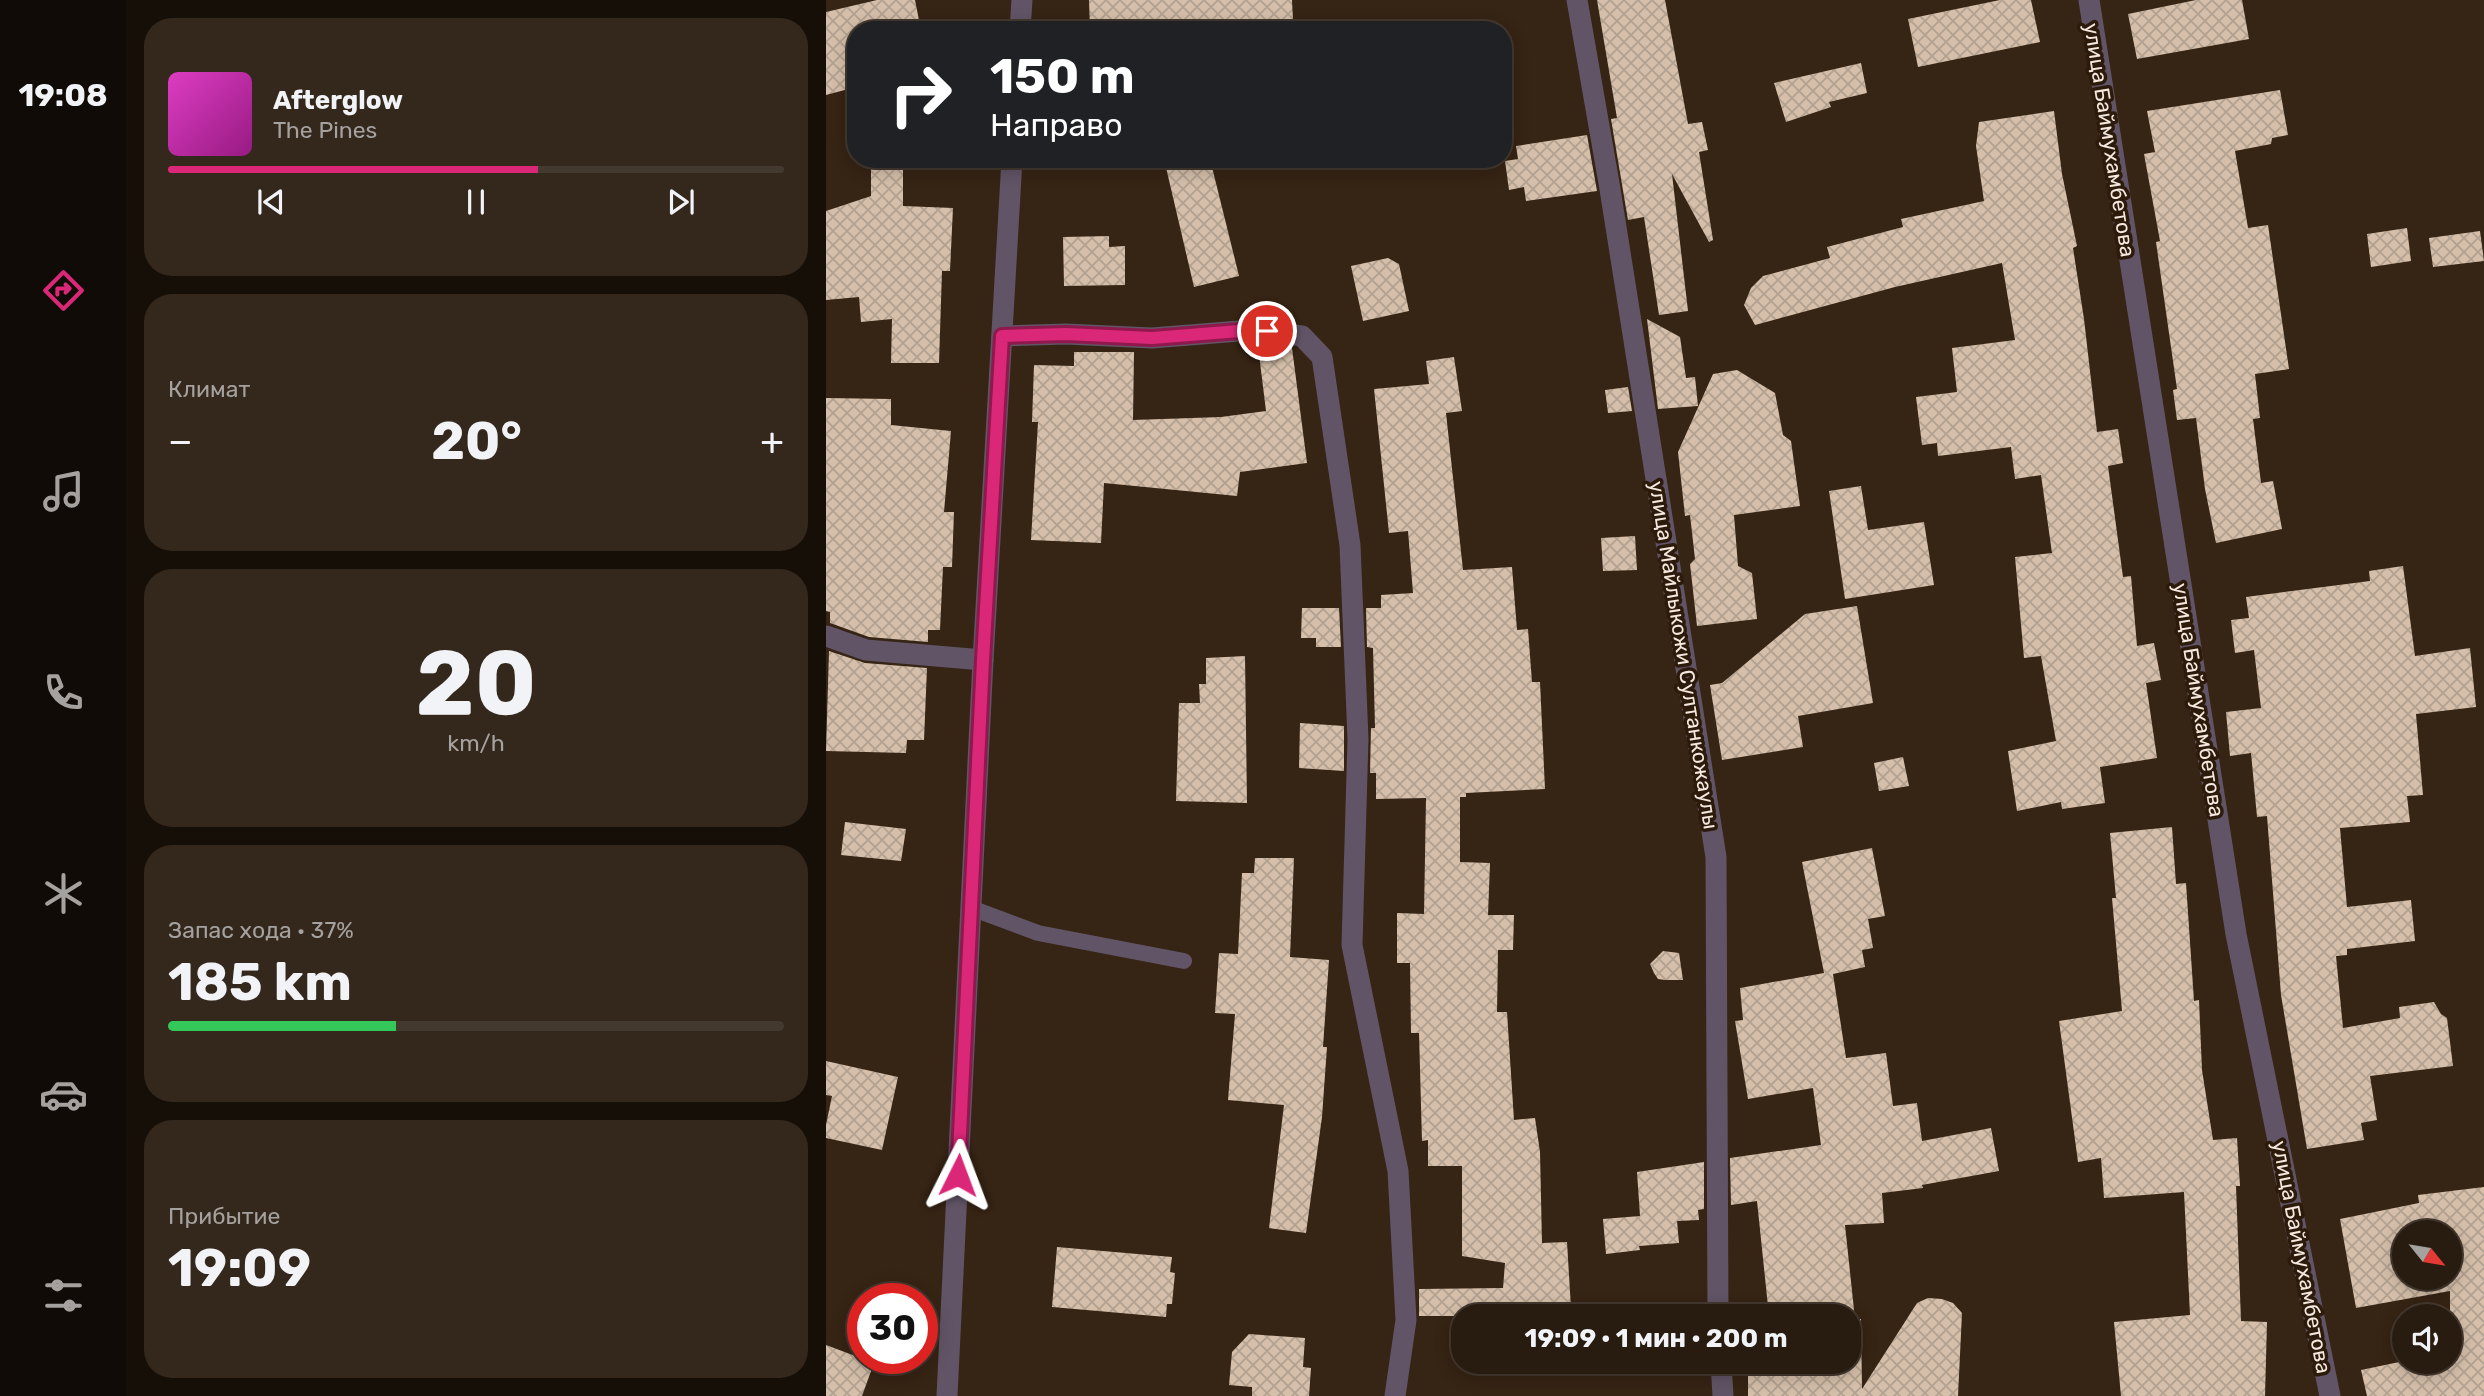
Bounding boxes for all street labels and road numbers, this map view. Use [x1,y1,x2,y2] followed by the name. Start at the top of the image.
[2079,21,2141,259] street label: улица Баймухамбетова
[1644,479,1724,831] street label: улица Майлыкожи Султанкожаулы
[2168,581,2230,819] street label: улица Баймухамбетова
[2267,1138,2337,1376] street label: улица Баймухамбетова

